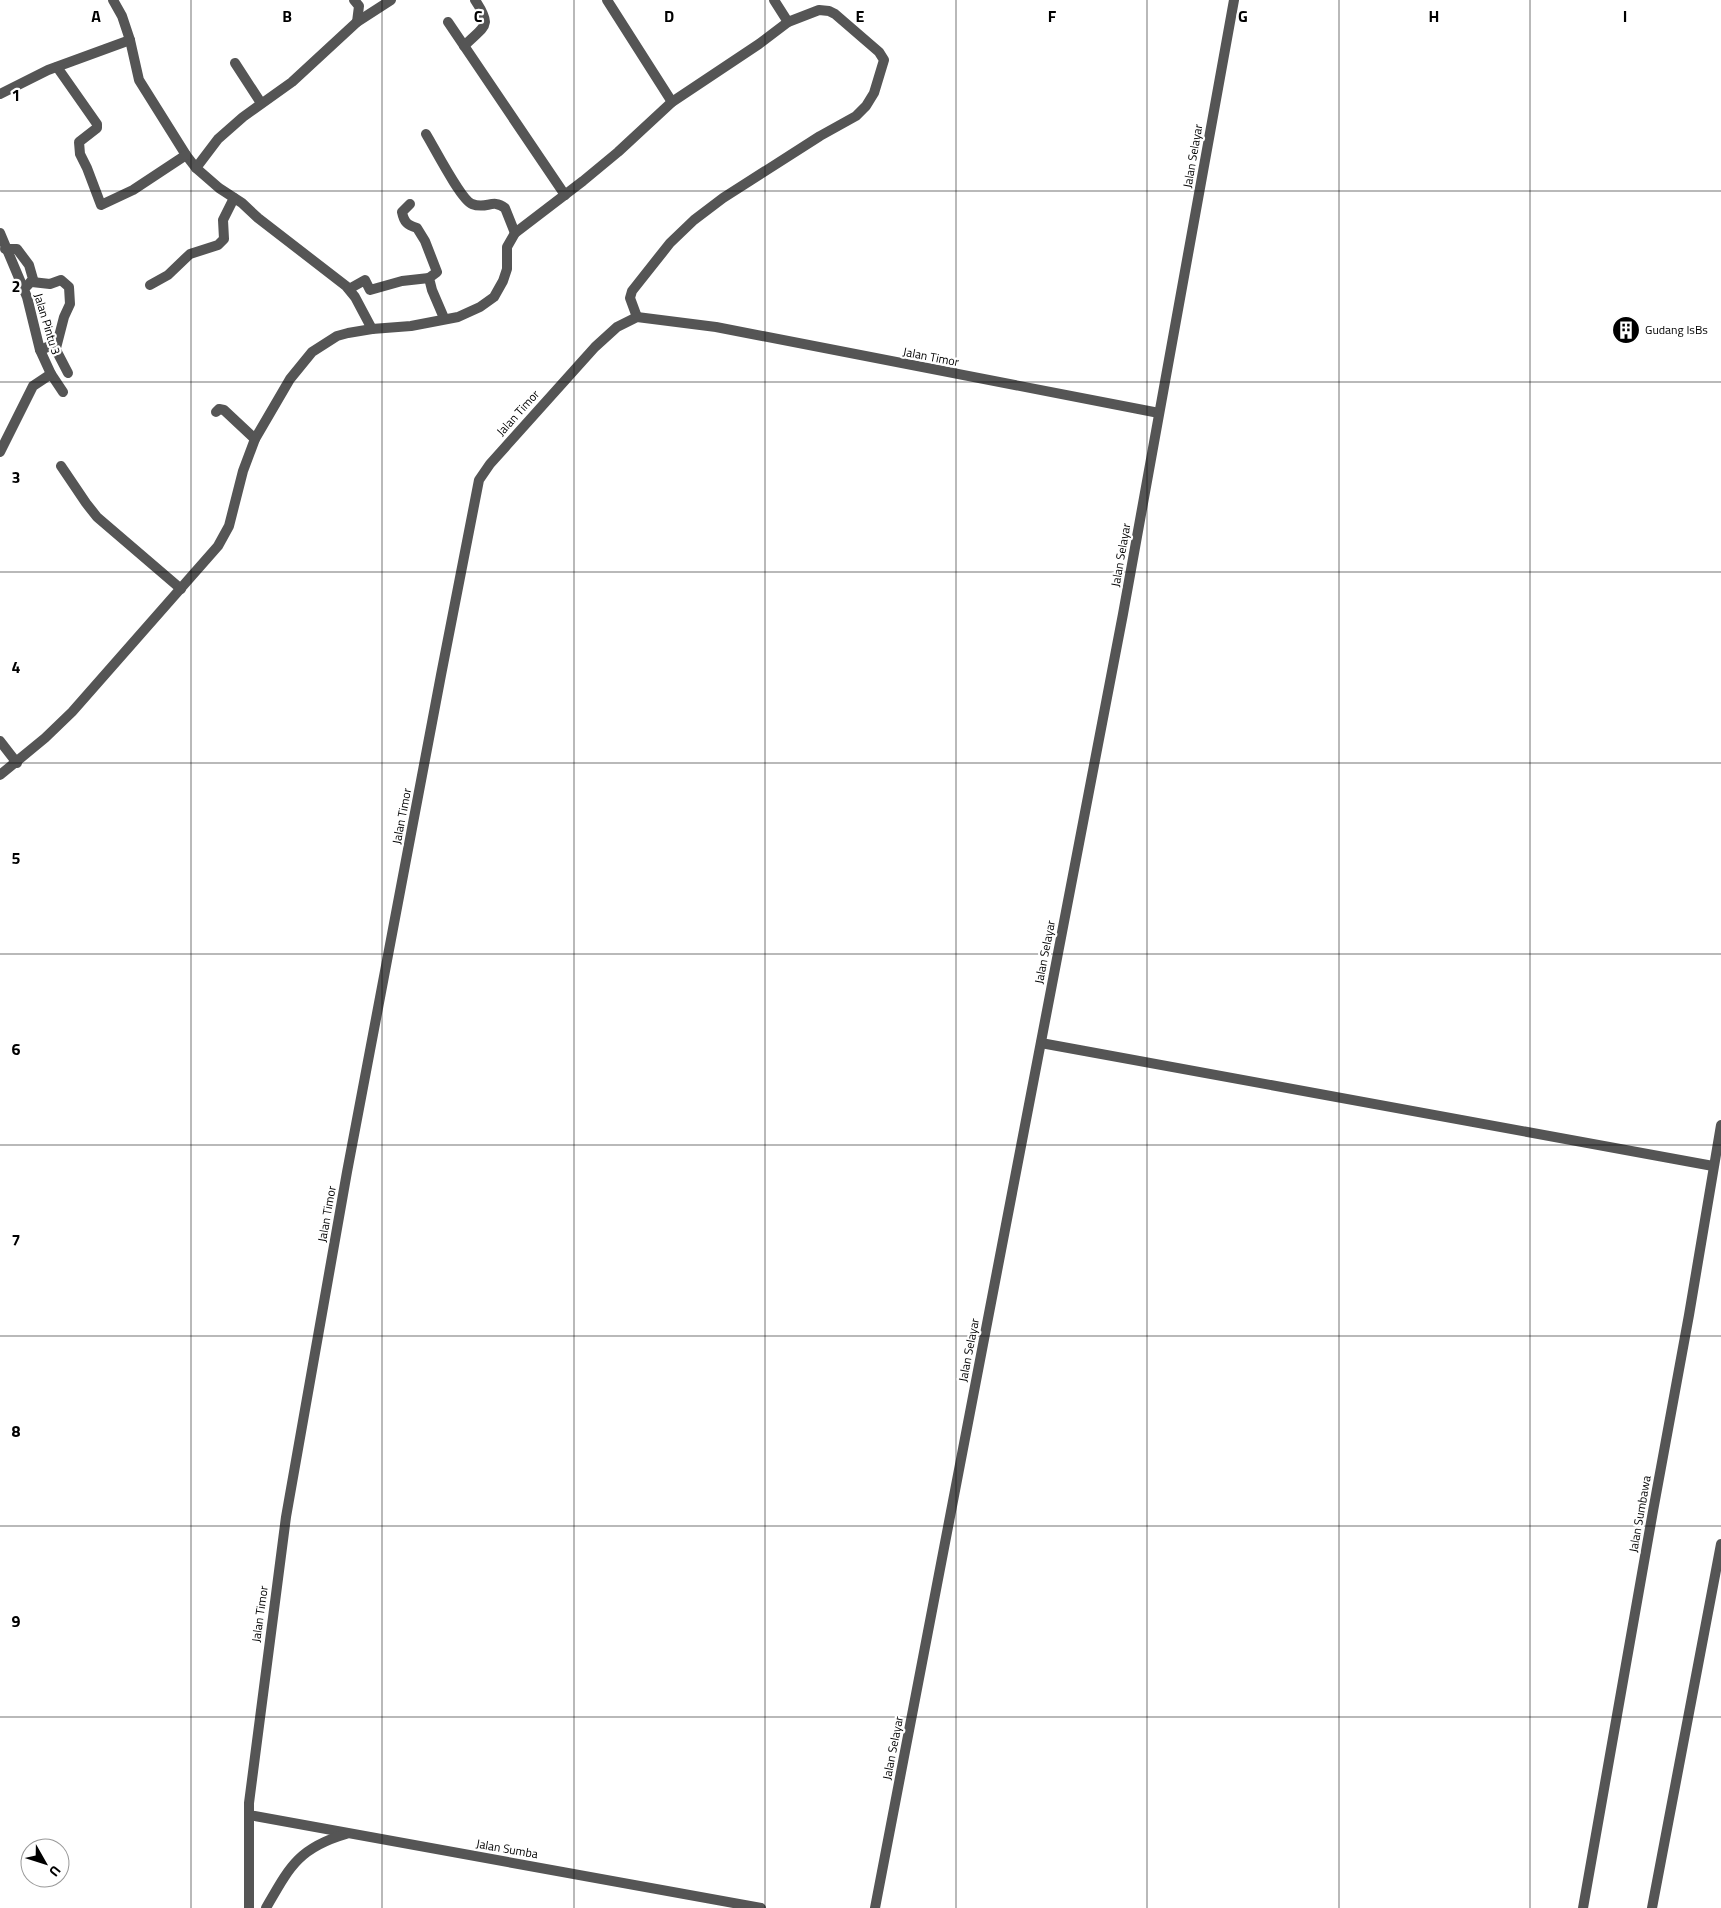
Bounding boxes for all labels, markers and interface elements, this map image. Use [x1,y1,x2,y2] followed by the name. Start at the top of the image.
[91,4,101,28] text: A
[282,4,292,28] text: B
[474,4,483,28] text: C
[664,4,674,28] text: D
[856,4,865,28] text: E
[1048,4,1057,28] text: F
[1238,4,1248,28] text: G
[1429,4,1439,28] text: H
[1623,4,1627,28] text: I
[12,83,20,107] text: 1
[1178,123,1207,189] street label: Jalan Selayar
[12,274,20,298] text: 2
[29,291,66,357] street label: Jalan Pintu 3
[1611,315,1641,345] building icon: Gudang IsBs
[1645,320,1708,339] place label: Gudang IsBs
[901,342,961,371] street label: Jalan Timor
[492,385,544,440] street label: Jalan Timor
[12,465,20,489] text: 3
[1106,522,1135,588] street label: Jalan Selayar
[12,655,21,679] text: 4
[387,786,416,846] street label: Jalan Timor
[12,846,21,870] text: 5
[1029,918,1060,985] street label: Jalan Selayar
[12,1037,21,1061] text: 6
[312,1184,341,1244] street label: Jalan Timor
[12,1228,20,1252] text: 7
[953,1316,984,1383] street label: Jalan Selayar
[12,1419,21,1443] text: 8
[1623,1474,1656,1554] street label: Jalan Sumbawa
[246,1584,273,1643] street label: Jalan Timor
[12,1609,21,1633] text: 9
[877,1714,908,1781] street label: Jalan Selayar
[475,1834,540,1863] street label: Jalan Sumba
[20,1838,70,1888] north arrow
[44,1861,67,1882] text: U

